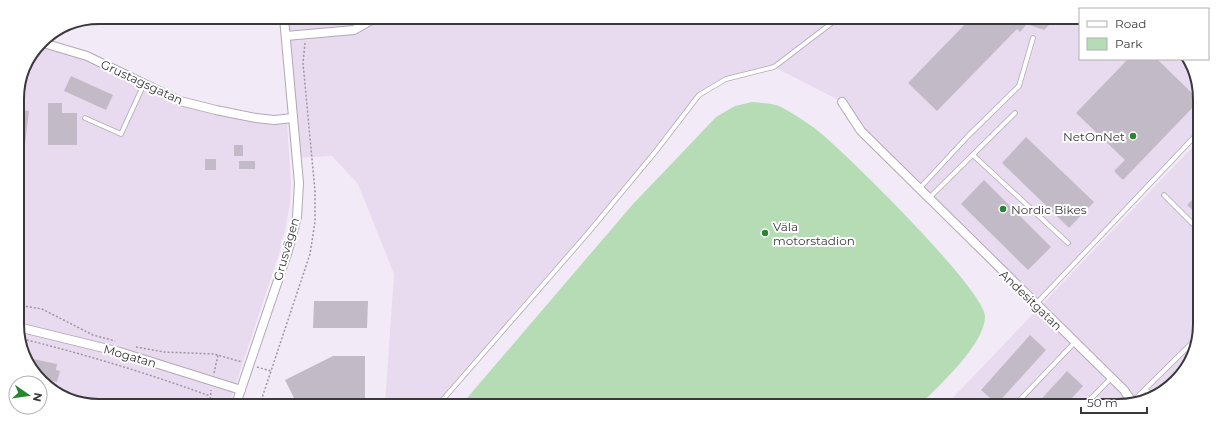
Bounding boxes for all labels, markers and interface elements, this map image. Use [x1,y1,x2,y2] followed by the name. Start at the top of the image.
[1079,8,1209,60] legend
[1115,16,1146,31] text: Road
[1115,36,1143,51] text: Park
[99,56,185,108] street label: Grustagsgatan
[1063,129,1125,144] place label: NetOnNet
[1128,131,1138,141] marker: NetOnNet
[1011,202,1087,217] place label: Nordic Bikes
[998,204,1008,214] marker: Nordic Bikes
[270,216,302,282] street label: Grusvägen
[773,219,855,248] place label: Väla motorstadion
[760,228,770,238] marker: Väla motorstadion
[997,267,1065,333] street label: Andesitgatan
[102,341,158,371] street label: Mogatan
[8,375,48,415] north arrow
[1081,389,1147,415] scale bar
[30,391,46,403] text: N
[1087,395,1118,410] text: 50 m

